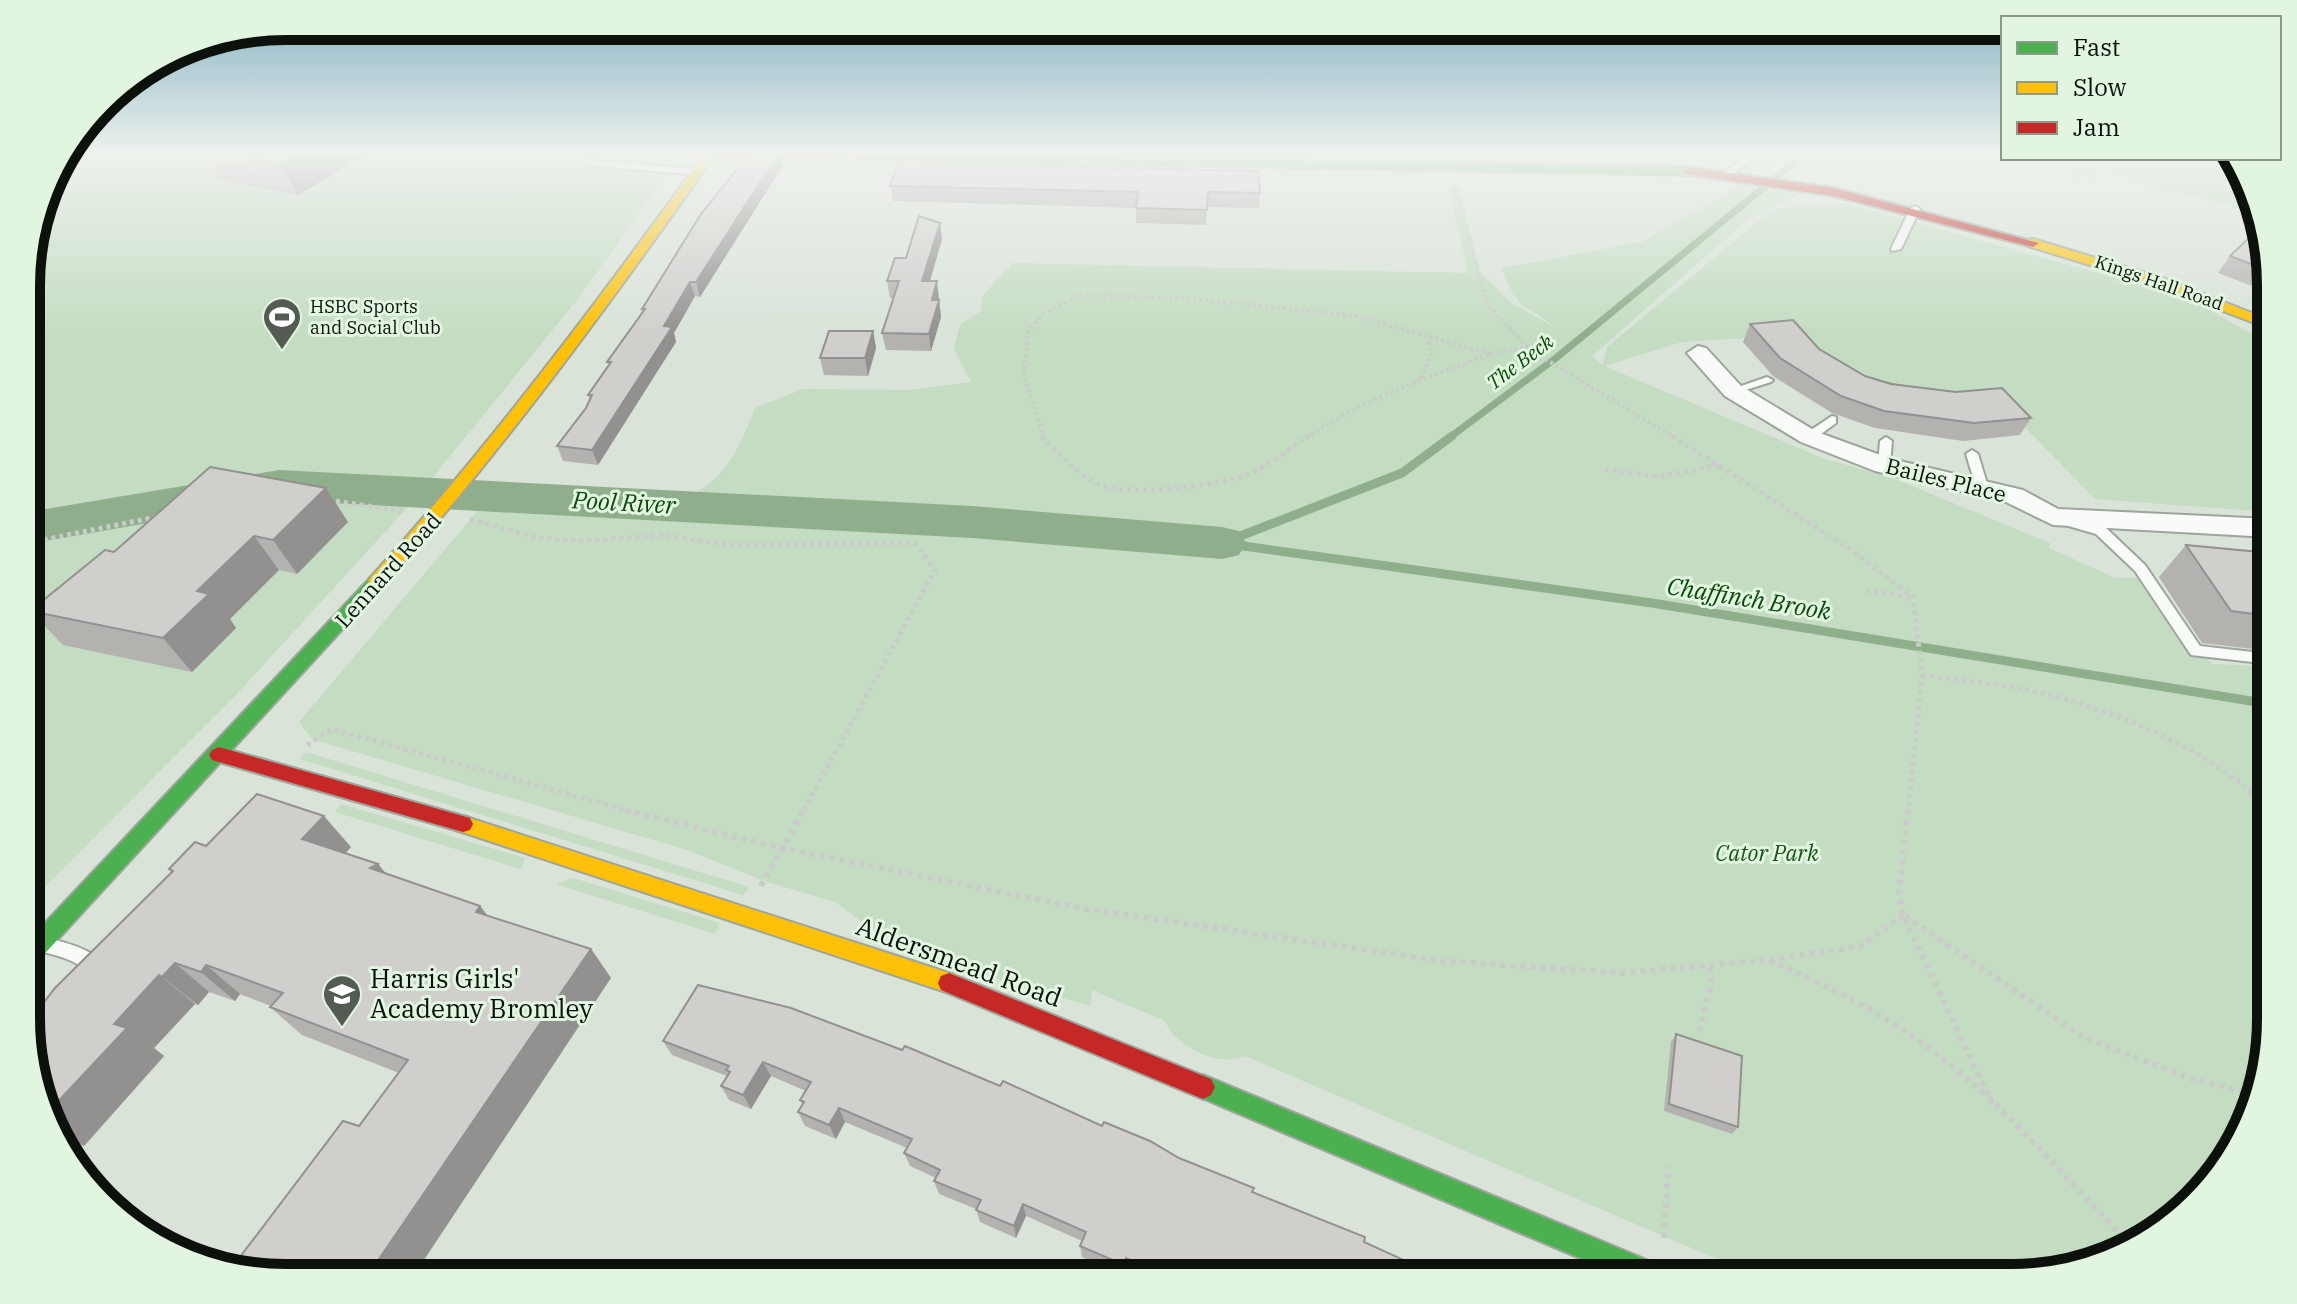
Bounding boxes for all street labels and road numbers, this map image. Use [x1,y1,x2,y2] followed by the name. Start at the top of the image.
[2092,250,2227,315] street label: Kings Hall Road
[1883,451,2009,508] street label: Bailes Place
[328,506,447,634] street label: Lennard Road
[852,908,1067,1014] street label: Aldersmead Road

